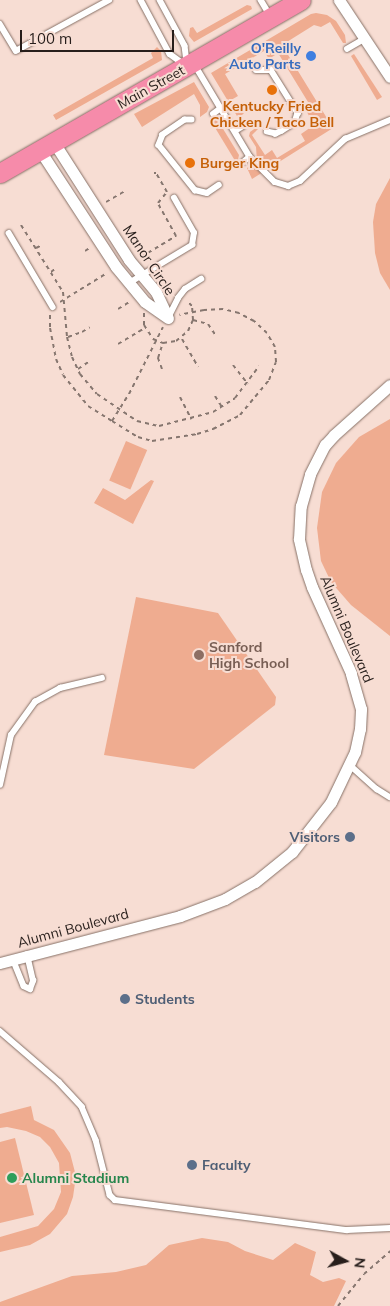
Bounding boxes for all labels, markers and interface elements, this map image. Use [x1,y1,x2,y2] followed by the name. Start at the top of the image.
[22,20,176,52] scale bar
[28,29,72,48] text: 100 m
[229,40,301,72] place label: O'Reilly Auto Parts
[305,50,317,62] marker: O'Reilly Auto Parts
[114,62,188,112] street label: Main Street
[266,84,278,96] marker: Kentucky Fried Chicken / Taco Bell
[210,98,334,130] place label: Kentucky Fried Chicken / Taco Bell
[200,155,279,171] place label: Burger King
[184,157,196,169] marker: Burger King
[119,222,179,298] street label: Manor Circle
[317,573,377,685] street label: Alumni Boulevard
[209,639,289,672] place label: Sanford High School
[193,649,205,661] marker: Sanford High School
[290,829,340,845] place label: Visitors
[344,831,356,843] marker: Visitors
[15,905,131,951] street label: Alumni Boulevard
[135,991,195,1007] place label: Students
[119,993,131,1005] marker: Students
[202,1157,250,1173] place label: Faculty
[186,1159,198,1171] marker: Faculty
[22,1170,129,1186] place label: Alumni Stadium
[6,1172,18,1184] marker: Alumni Stadium
[320,1236,370,1286] north arrow
[350,1256,369,1269] text: N

